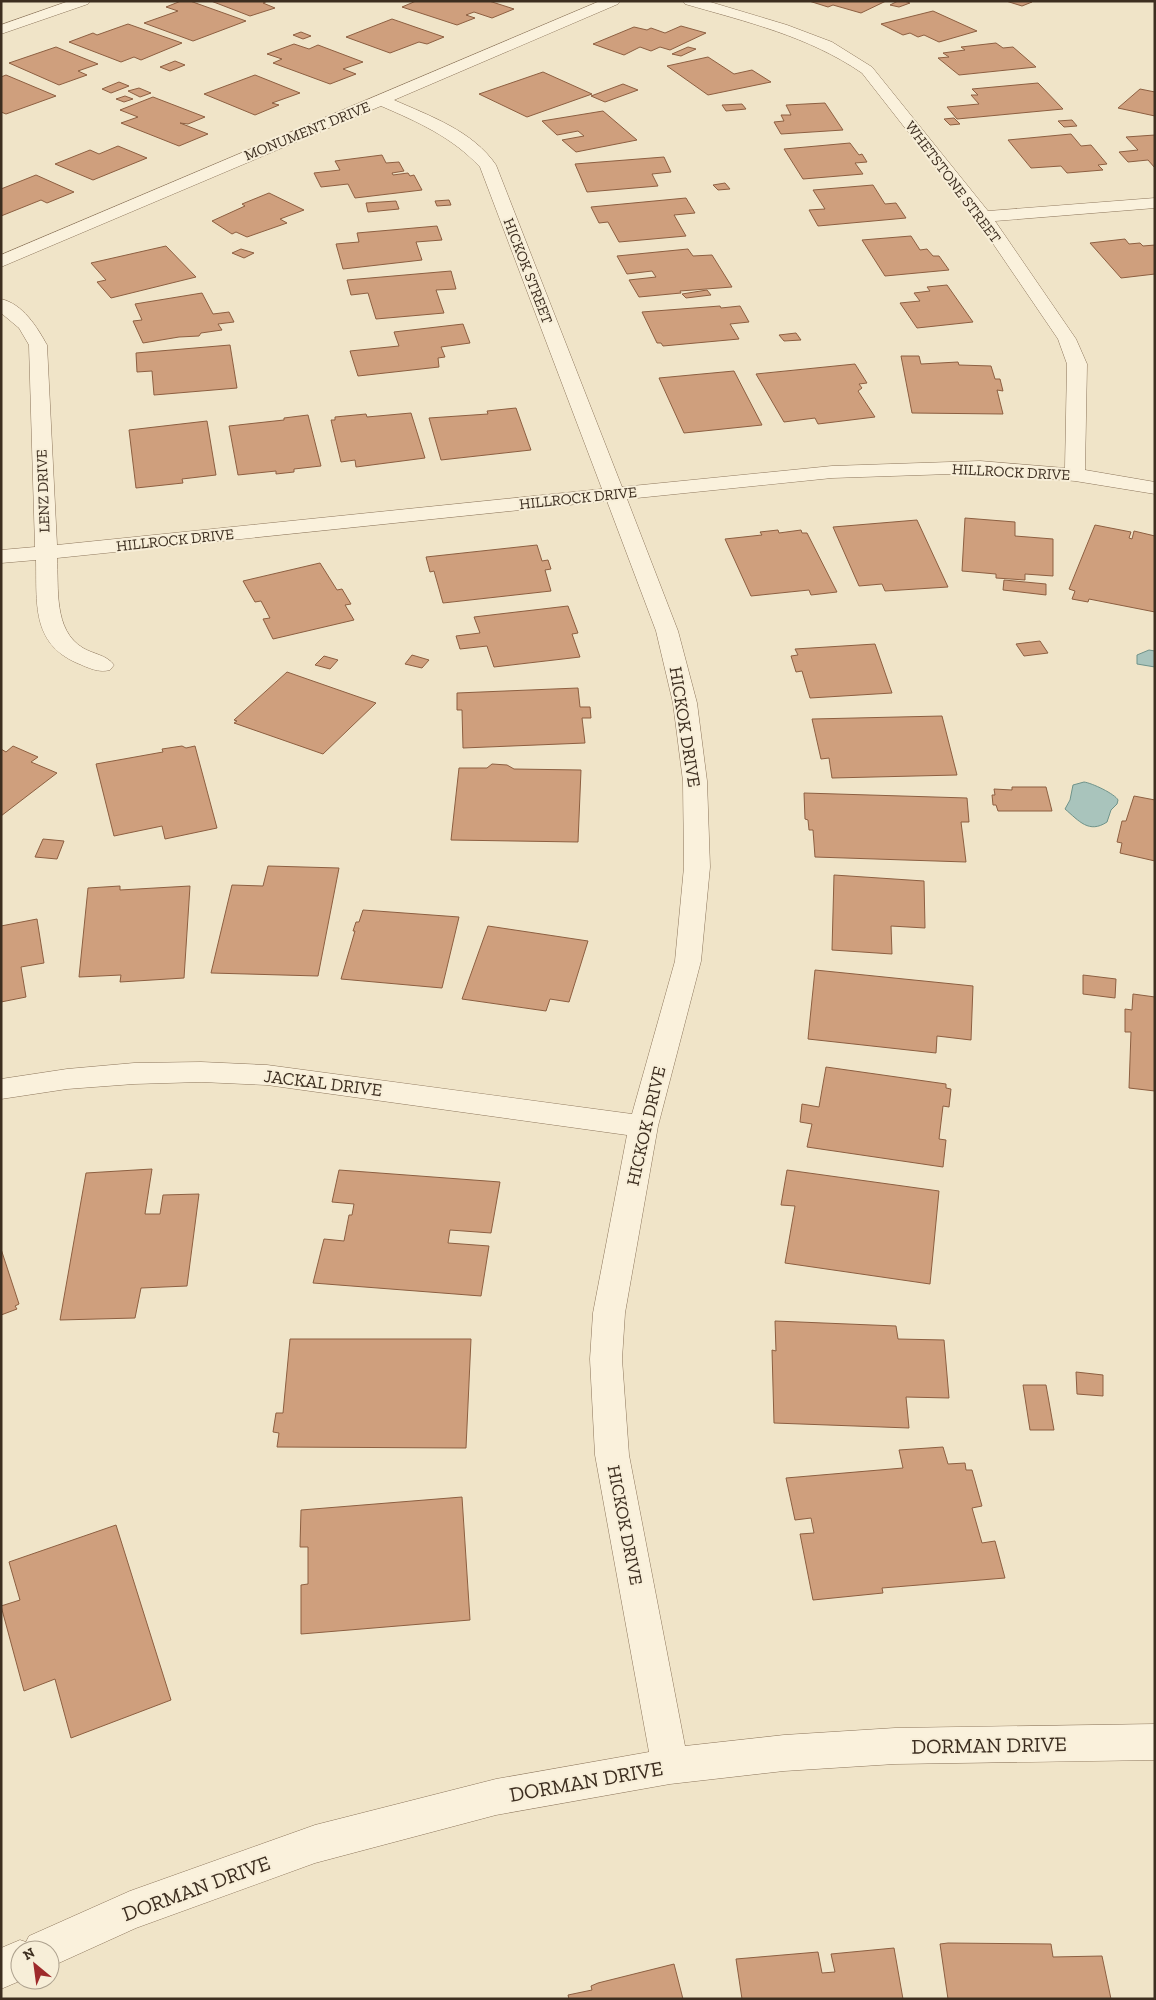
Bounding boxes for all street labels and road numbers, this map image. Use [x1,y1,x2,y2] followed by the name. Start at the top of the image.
[241,97,373,164] street label: MONUMENT DRIVE
[901,117,1005,247] street label: WHETSTONE STREET
[500,216,556,326] street label: HICKOK STREET
[33,449,53,533] street label: LENZ DRIVE
[952,460,1071,484] street label: HILLROCK DRIVE
[518,483,638,513] street label: HILLROCK DRIVE
[115,525,235,555] street label: HILLROCK DRIVE
[665,665,705,789] street label: HICKOK DRIVE
[622,1064,670,1188] street label: HICKOK DRIVE
[263,1065,383,1101] street label: JACKAL DRIVE
[603,1463,647,1587] street label: HICKOK DRIVE
[911,1731,1067,1759] street label: DORMAN DRIVE
[507,1755,665,1807] street label: DORMAN DRIVE
[119,1850,273,1926] street label: DORMAN DRIVE

